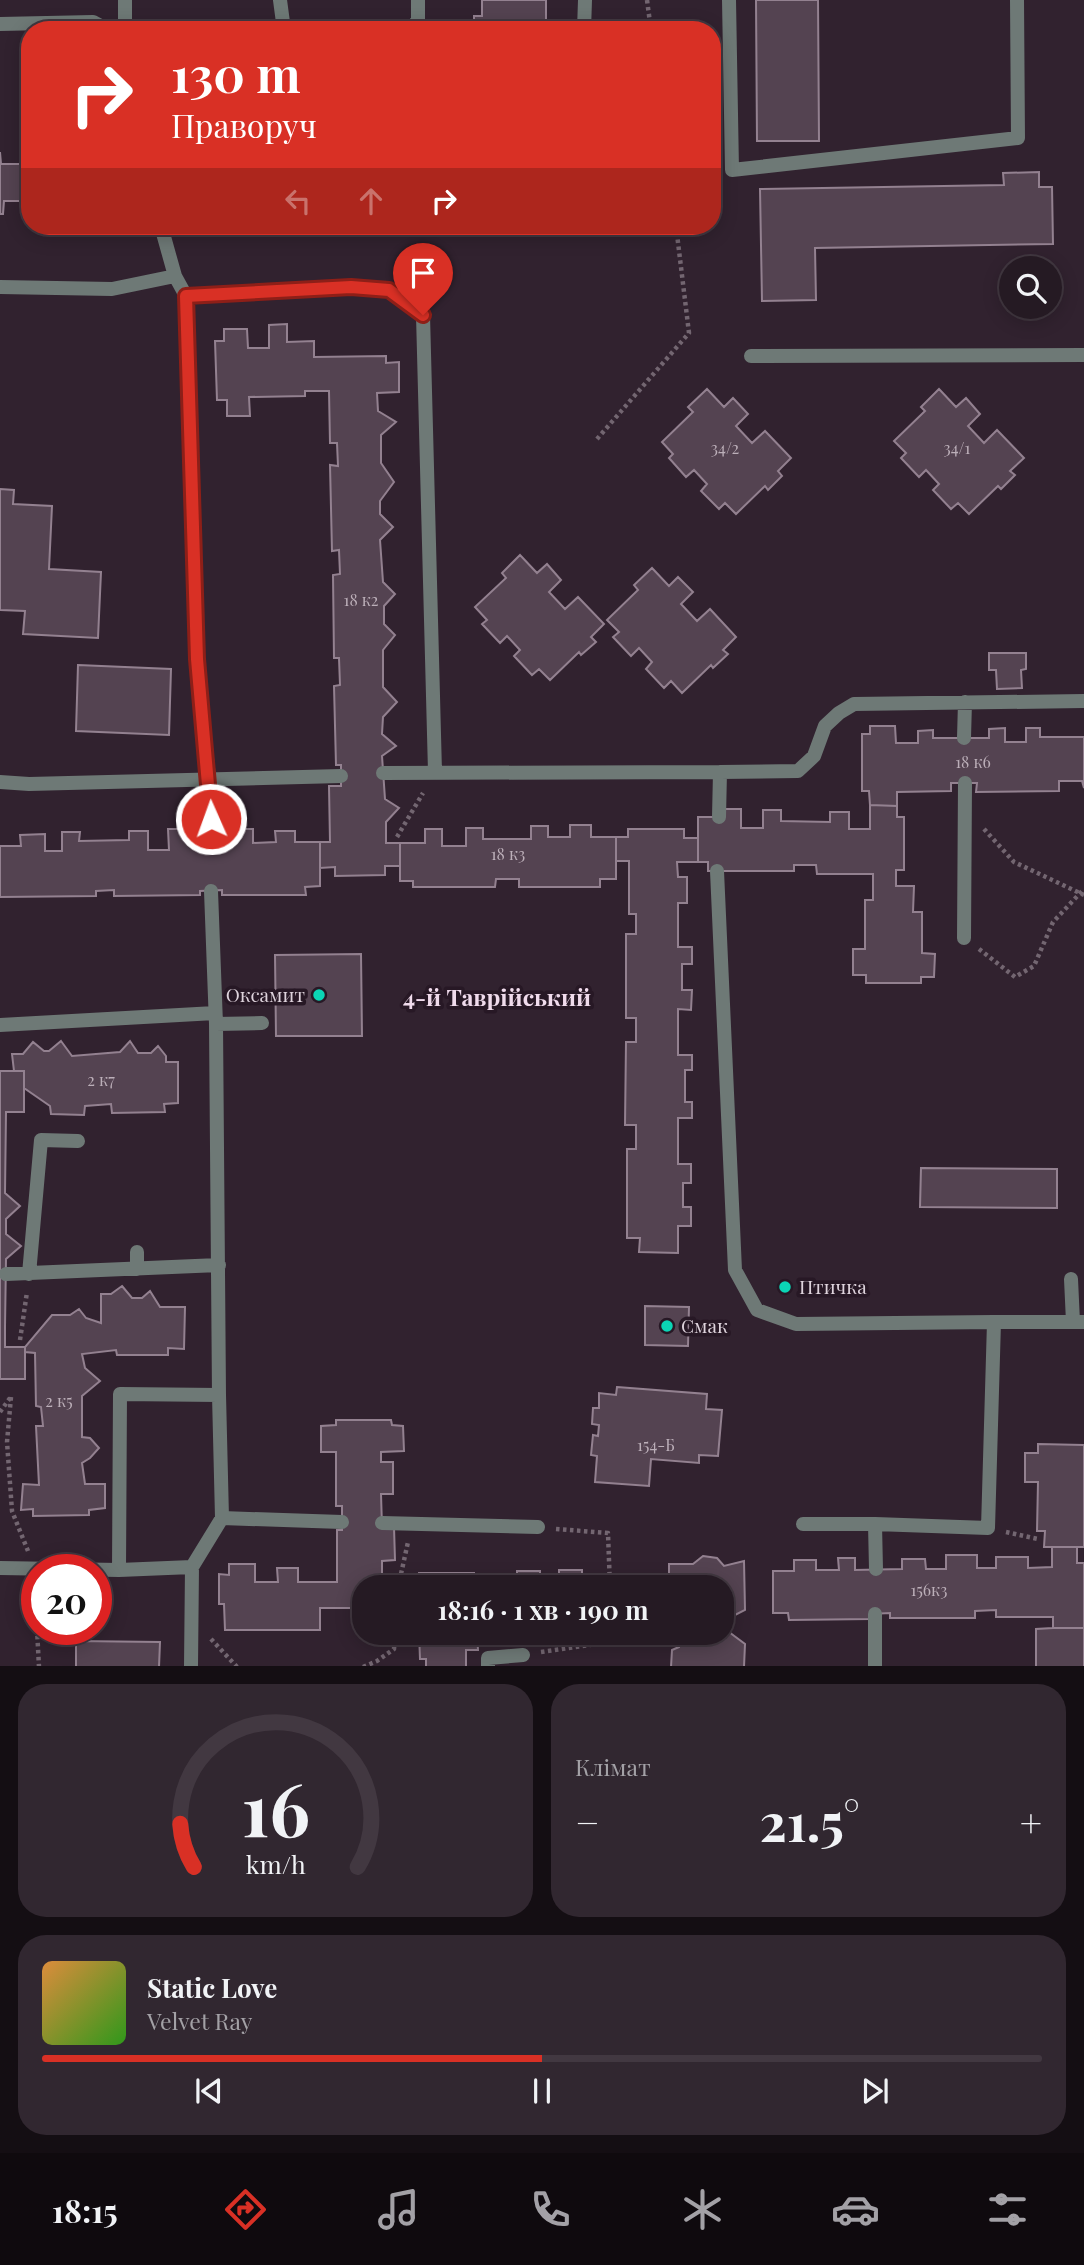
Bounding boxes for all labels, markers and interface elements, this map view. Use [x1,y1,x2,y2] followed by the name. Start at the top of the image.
[171,40,301,105] text: 130 m
[56,49,147,140] icon: right
[171,103,317,146] text: Праворуч
[279,182,317,220] icon: left
[352,182,390,220] icon: ahead
[425,182,463,220] icon: right
[393,243,453,315] pin
[404,254,442,292] icon: arrive
[999,256,1062,319] map controls
[999,256,1062,319] button: search
[711,437,739,458] house number: 34/2
[944,437,971,458] house number: 34/1
[343,589,379,610] house number: 18 к2
[955,751,991,772] house number: 18 к6
[174,782,248,856] position arrow
[491,843,525,864] house number: 18 к3
[226,981,305,1007] place label: Оксамит
[403,981,591,1012] district label: 4-й Таврійський
[311,987,327,1003] marker: Оксамит
[87,1069,115,1090] house number: 2 к7
[799,1273,867,1299] place label: Птичка
[777,1279,793,1295] marker: Птичка
[681,1312,728,1338] place label: Смак
[659,1318,675,1334] marker: Смак
[45,1390,73,1411] house number: 2 к5
[637,1434,675,1455] house number: 154-Б
[21,1554,112,1645] speed limit sign: 20
[910,1579,948,1600] house number: 156к3
[438,1592,648,1627] text: 18:16 · 1 хв · 190 m
[575,1751,651,1782] text: Клімат
[241,1758,310,1855] text: 16
[760,1786,860,1855] text: 21.5°
[575,1796,600,1847] text: −
[1020,1796,1042,1847] text: +
[246,1846,306,1879] text: km/h
[147,1970,277,2005] text: Static Love
[147,2005,252,2036] text: Velvet Ray
[190,2072,228,2110] icon: previous
[523,2072,561,2110] icon: pause
[856,2072,894,2110] icon: next
[221,2185,270,2234] icon: directions
[374,2185,423,2234] icon: music
[526,2185,575,2234] icon: phone
[678,2185,727,2234] icon: climate
[831,2185,880,2234] icon: car
[983,2185,1032,2234] icon: filters
[52,2188,118,2231] text: 18:15

